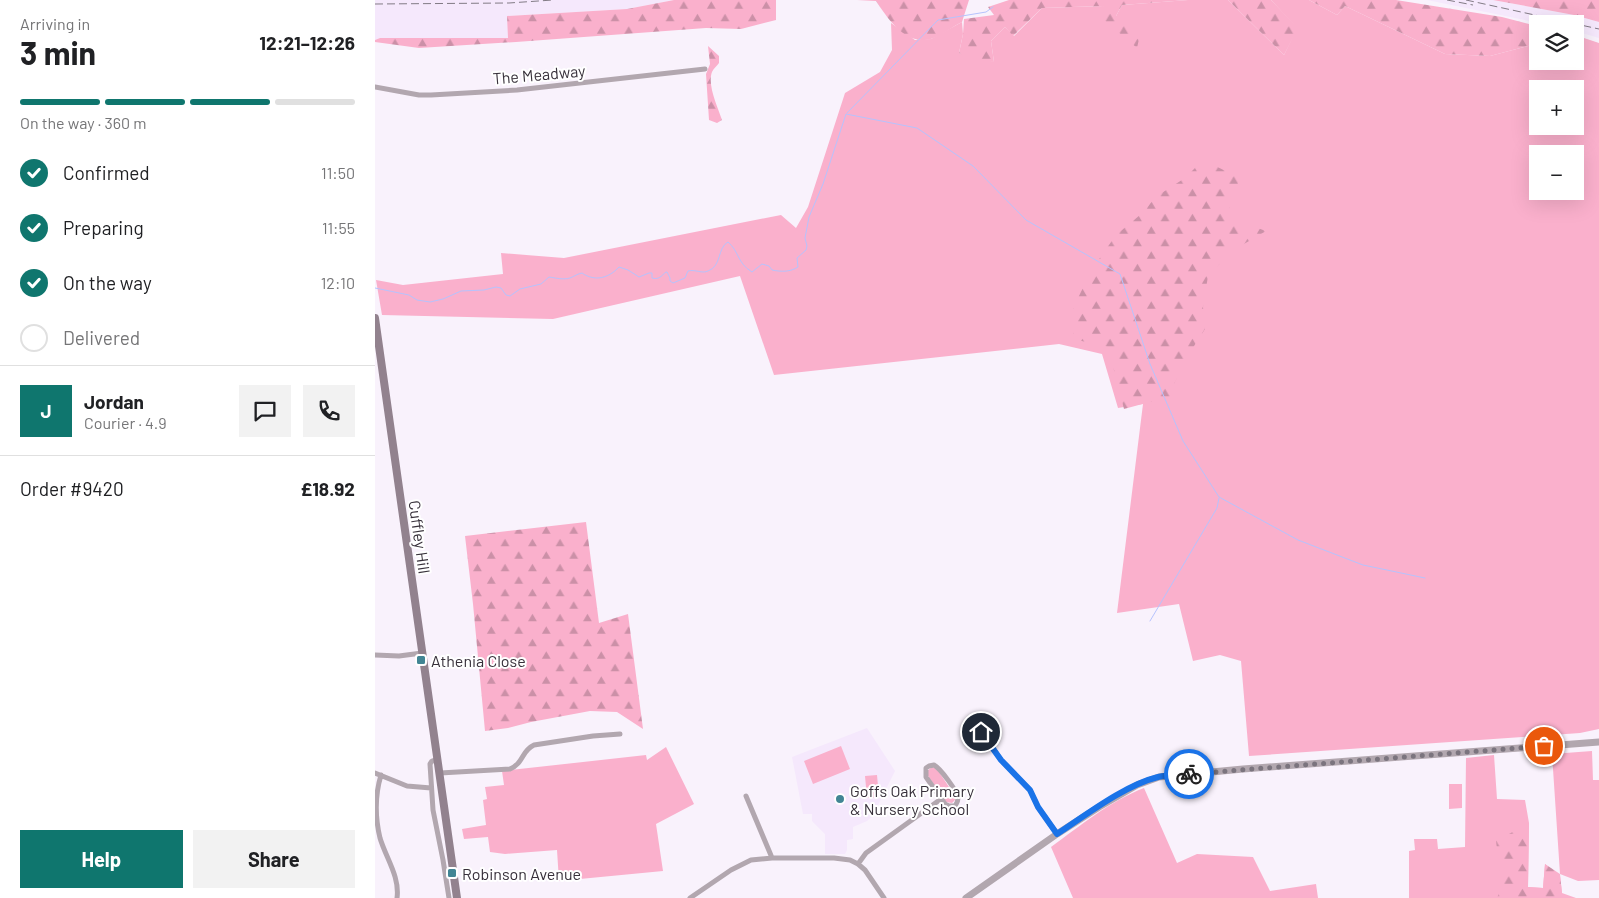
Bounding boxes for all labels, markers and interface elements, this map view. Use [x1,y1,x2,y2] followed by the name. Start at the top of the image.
[20,14,90,33] text: Arriving in
[1529,15,1584,200] map controls
[1529,15,1584,70] button: layers
[259,31,355,54] text: 12:21–12:26
[20,33,96,71] text: 3 min
[492,60,587,88] street label: The Meadway
[1529,80,1584,135] button: +
[20,113,146,132] text: On the way · 360 m
[1529,145,1584,200] button: −
[20,159,48,187] icon: check
[63,161,150,184] text: Confirmed
[321,163,355,182] text: 11:50
[20,214,48,242] icon: check
[63,216,144,239] text: Preparing
[322,218,355,237] text: 11:55
[20,269,48,297] icon: check
[63,271,152,294] text: On the way
[321,273,355,292] text: 12:10
[63,326,140,349] text: Delivered
[239,385,291,437] button: chat
[303,385,355,437] button: phone
[84,390,144,413] text: Jordan
[40,399,52,422] text: J
[84,413,167,432] text: Courier · 4.9
[20,477,124,500] text: Order #9420
[300,477,355,500] text: £18.92
[405,499,435,575] street label: Cuffley Hill
[431,651,526,670] place label: Athenia Close
[415,654,427,666] marker: Athenia Close
[960,711,1002,753] pin
[967,718,995,746] icon: home
[1523,725,1565,767] pin
[1530,732,1558,760] icon: bag
[1164,749,1214,799] courier
[1175,760,1203,788] icon: bike
[850,781,975,818] place label: Goffs Oak Primary & Nursery School
[834,793,846,805] marker: Goffs Oak Primary & Nursery School
[20,830,183,888] button: Help
[193,830,355,888] button: Share
[462,864,581,883] place label: Robinson Avenue
[446,867,458,879] marker: Robinson Avenue

